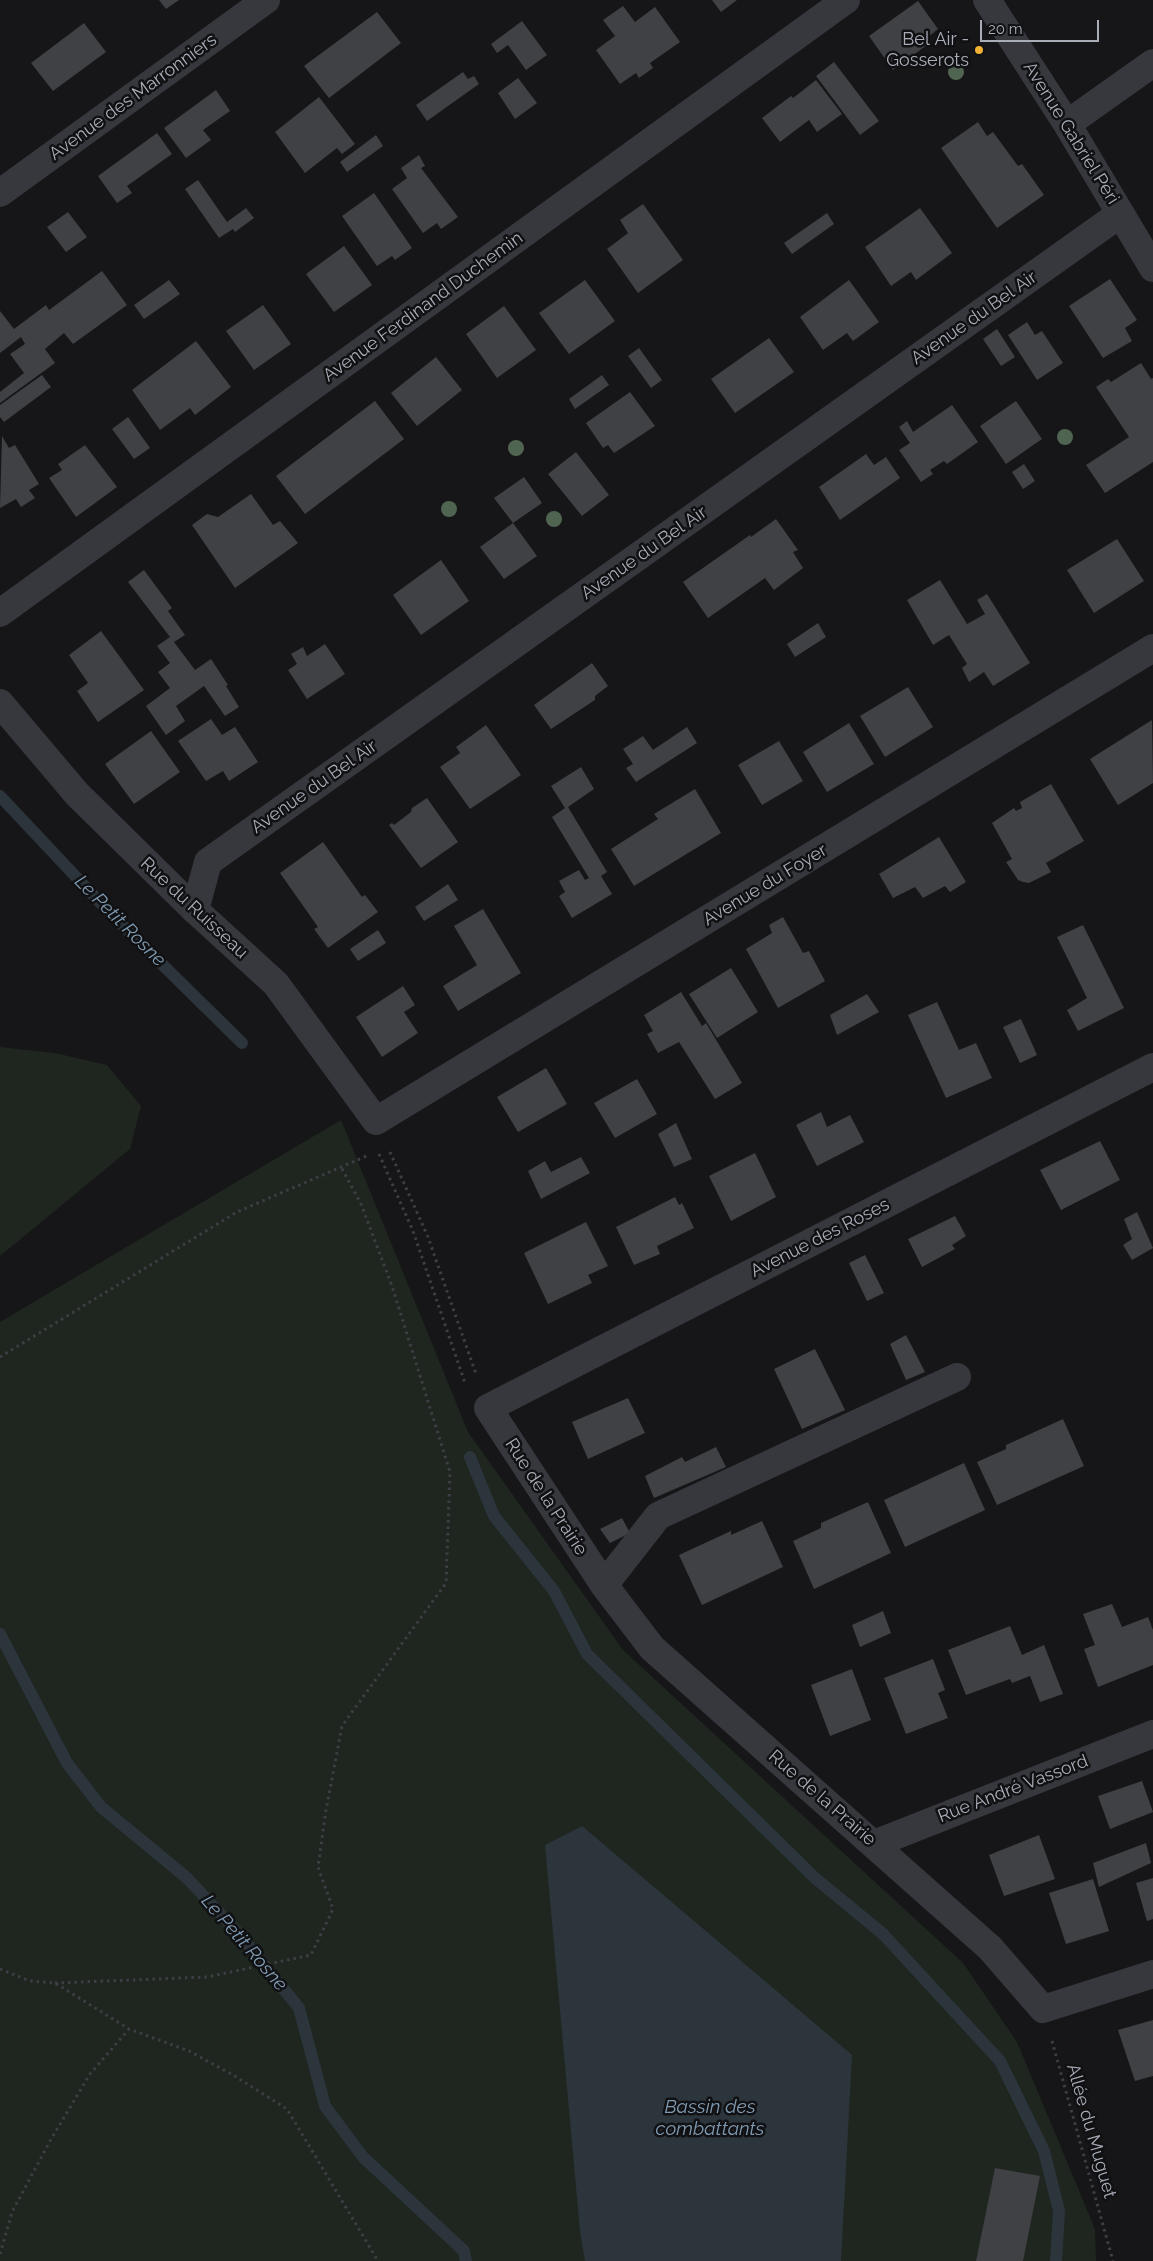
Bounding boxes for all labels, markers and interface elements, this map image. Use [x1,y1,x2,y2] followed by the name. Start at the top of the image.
[983,10,1102,42] scale bar
[988,20,1023,38] text: 20 m
[45,29,221,165] street label: Avenue des Marronniers
[886,29,969,72] place label: Bel Air - Gosserots
[973,44,985,56] marker: Bel Air - Gosserots
[1018,58,1124,208] street label: Avenue Gabriel Péri
[319,227,527,387] street label: Avenue Ferdinand Duchemin
[907,267,1041,369] street label: Avenue du Bel Air
[577,502,711,604] street label: Avenue du Bel Air
[247,736,381,838] street label: Avenue du Bel Air
[699,839,831,931] street label: Avenue du Foyer
[136,853,252,963] street label: Rue du Ruisseau
[70,871,170,971] water label: Le Petit Rosne
[747,1194,893,1282] street label: Avenue des Roses
[500,1434,592,1560] street label: Rue de la Prairie
[764,1746,880,1850] street label: Rue de la Prairie
[935,1750,1091,1828] street label: Rue André Vassord
[196,1890,292,1996] water label: Le Petit Rosne
[1061,2061,1121,2201] street label: Allée du Muguet
[656,2096,764,2140] water label: Bassin des combattants

